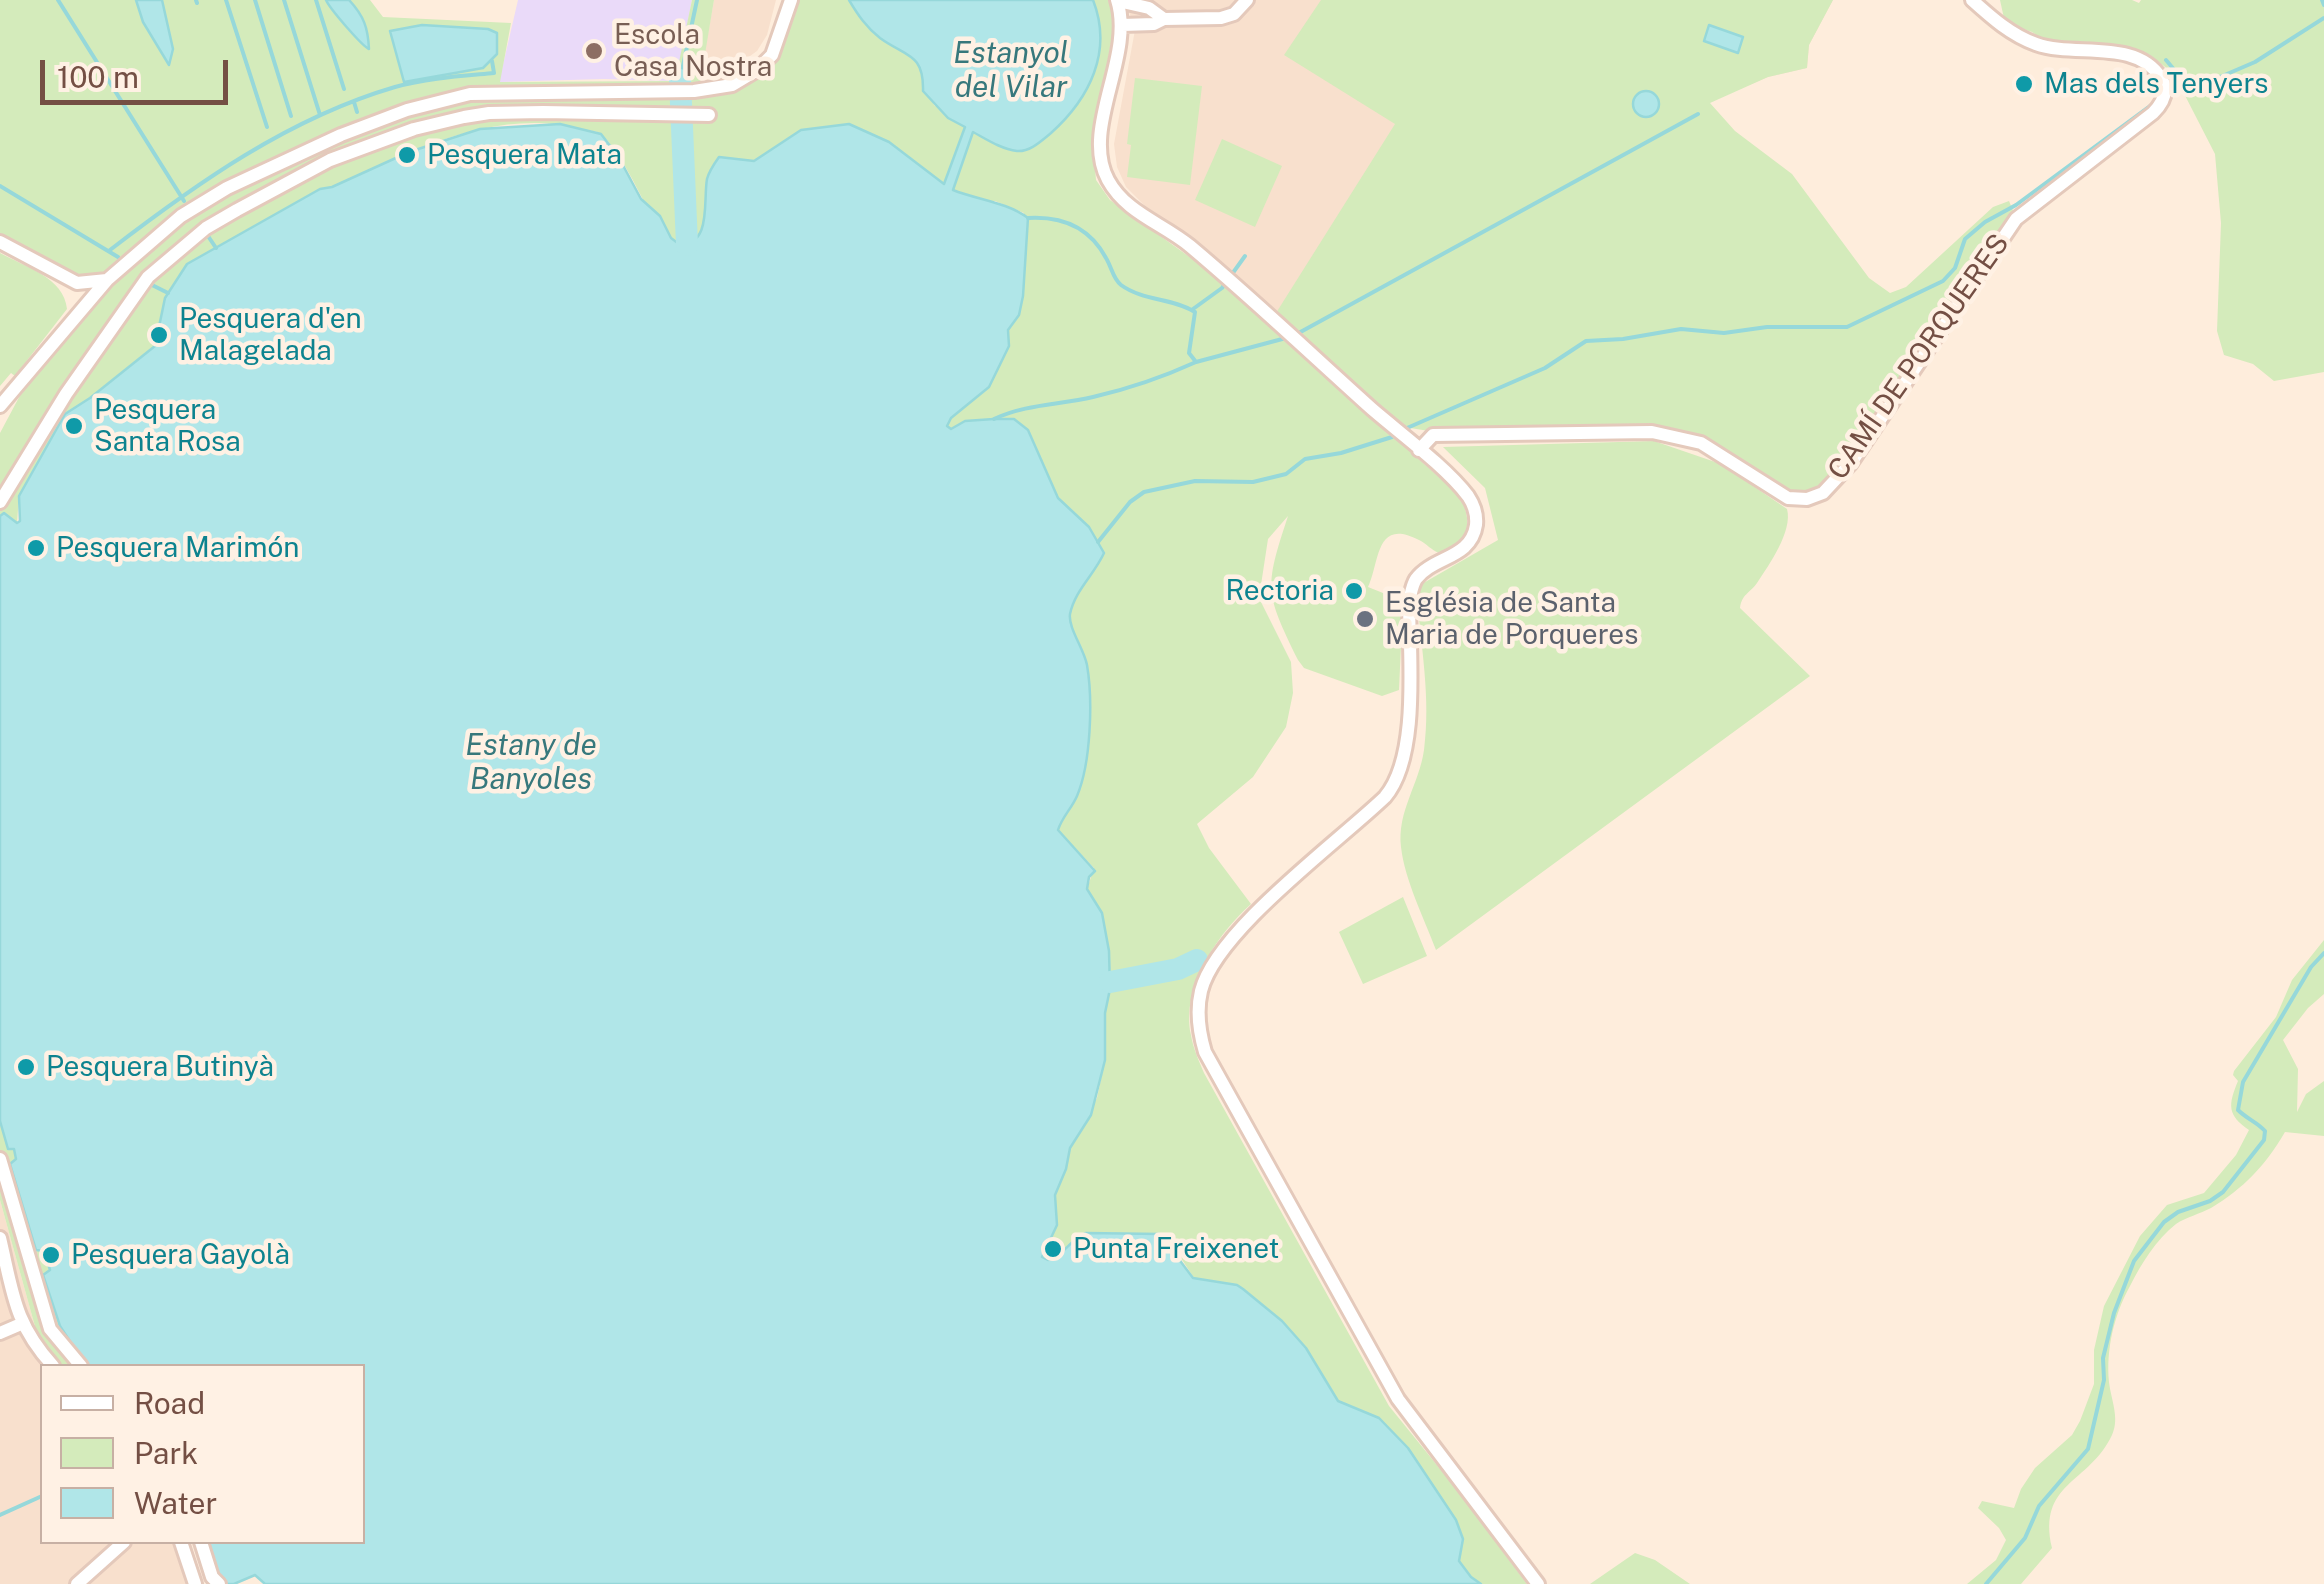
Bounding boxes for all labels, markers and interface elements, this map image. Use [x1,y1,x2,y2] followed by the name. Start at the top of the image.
[614,18,772,84] place label: Escola Casa Nostra
[953,36,1069,106] water label: Estanyol del Vilar
[45,40,232,102] scale bar
[583,40,605,62] marker: Escola Casa Nostra
[57,59,139,95] text: 100 m
[2044,67,2268,101] place label: Mas dels Tenyers
[2013,73,2035,95] marker: Mas dels Tenyers
[427,138,622,172] place label: Pesquera Mata
[396,144,418,166] marker: Pesquera Mata
[1822,228,2016,486] street label: CAMÍ DE PORQUERES
[179,302,362,368] place label: Pesquera d'en Malagelada
[148,324,170,346] marker: Pesquera d'en Malagelada
[94,393,241,459] place label: Pesquera Santa Rosa
[63,415,85,437] marker: Pesquera Santa Rosa
[56,531,299,565] place label: Pesquera Marimón
[25,537,47,559] marker: Pesquera Marimón
[1225,574,1334,608] place label: Rectoria
[1343,580,1365,602] marker: Rectoria
[1385,586,1638,652] place label: Església de Santa Maria de Porqueres
[1354,608,1376,630] marker: Església de Santa Maria de Porqueres
[465,728,597,798] water label: Estany de Banyoles
[46,1050,274,1084] place label: Pesquera Butinyà
[15,1056,37,1078] marker: Pesquera Butinyà
[1073,1232,1279,1266] place label: Punta Freixenet
[71,1238,290,1272] place label: Pesquera Gayolà
[1042,1238,1064,1260] marker: Punta Freixenet
[40,1244,62,1266] marker: Pesquera Gayolà
[40,1364,365,1544] legend
[134,1385,205,1421] text: Road
[134,1435,198,1471] text: Park
[134,1485,217,1521] text: Water

